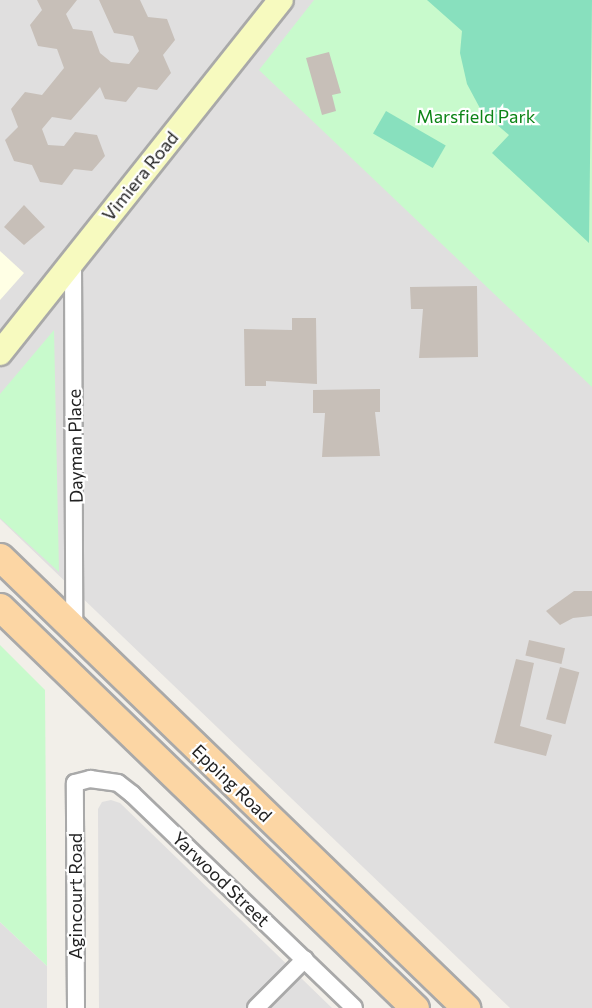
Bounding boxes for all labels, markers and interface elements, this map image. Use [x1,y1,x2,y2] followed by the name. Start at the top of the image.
[417,105,535,127] park label: Marsfield Park
[97,127,183,225] street label: Vimiera Road
[63,389,87,503] street label: Dayman Place
[188,740,276,826] street label: Epping Road
[168,827,274,931] street label: Yarwood Street
[64,833,86,959] street label: Agincourt Road

